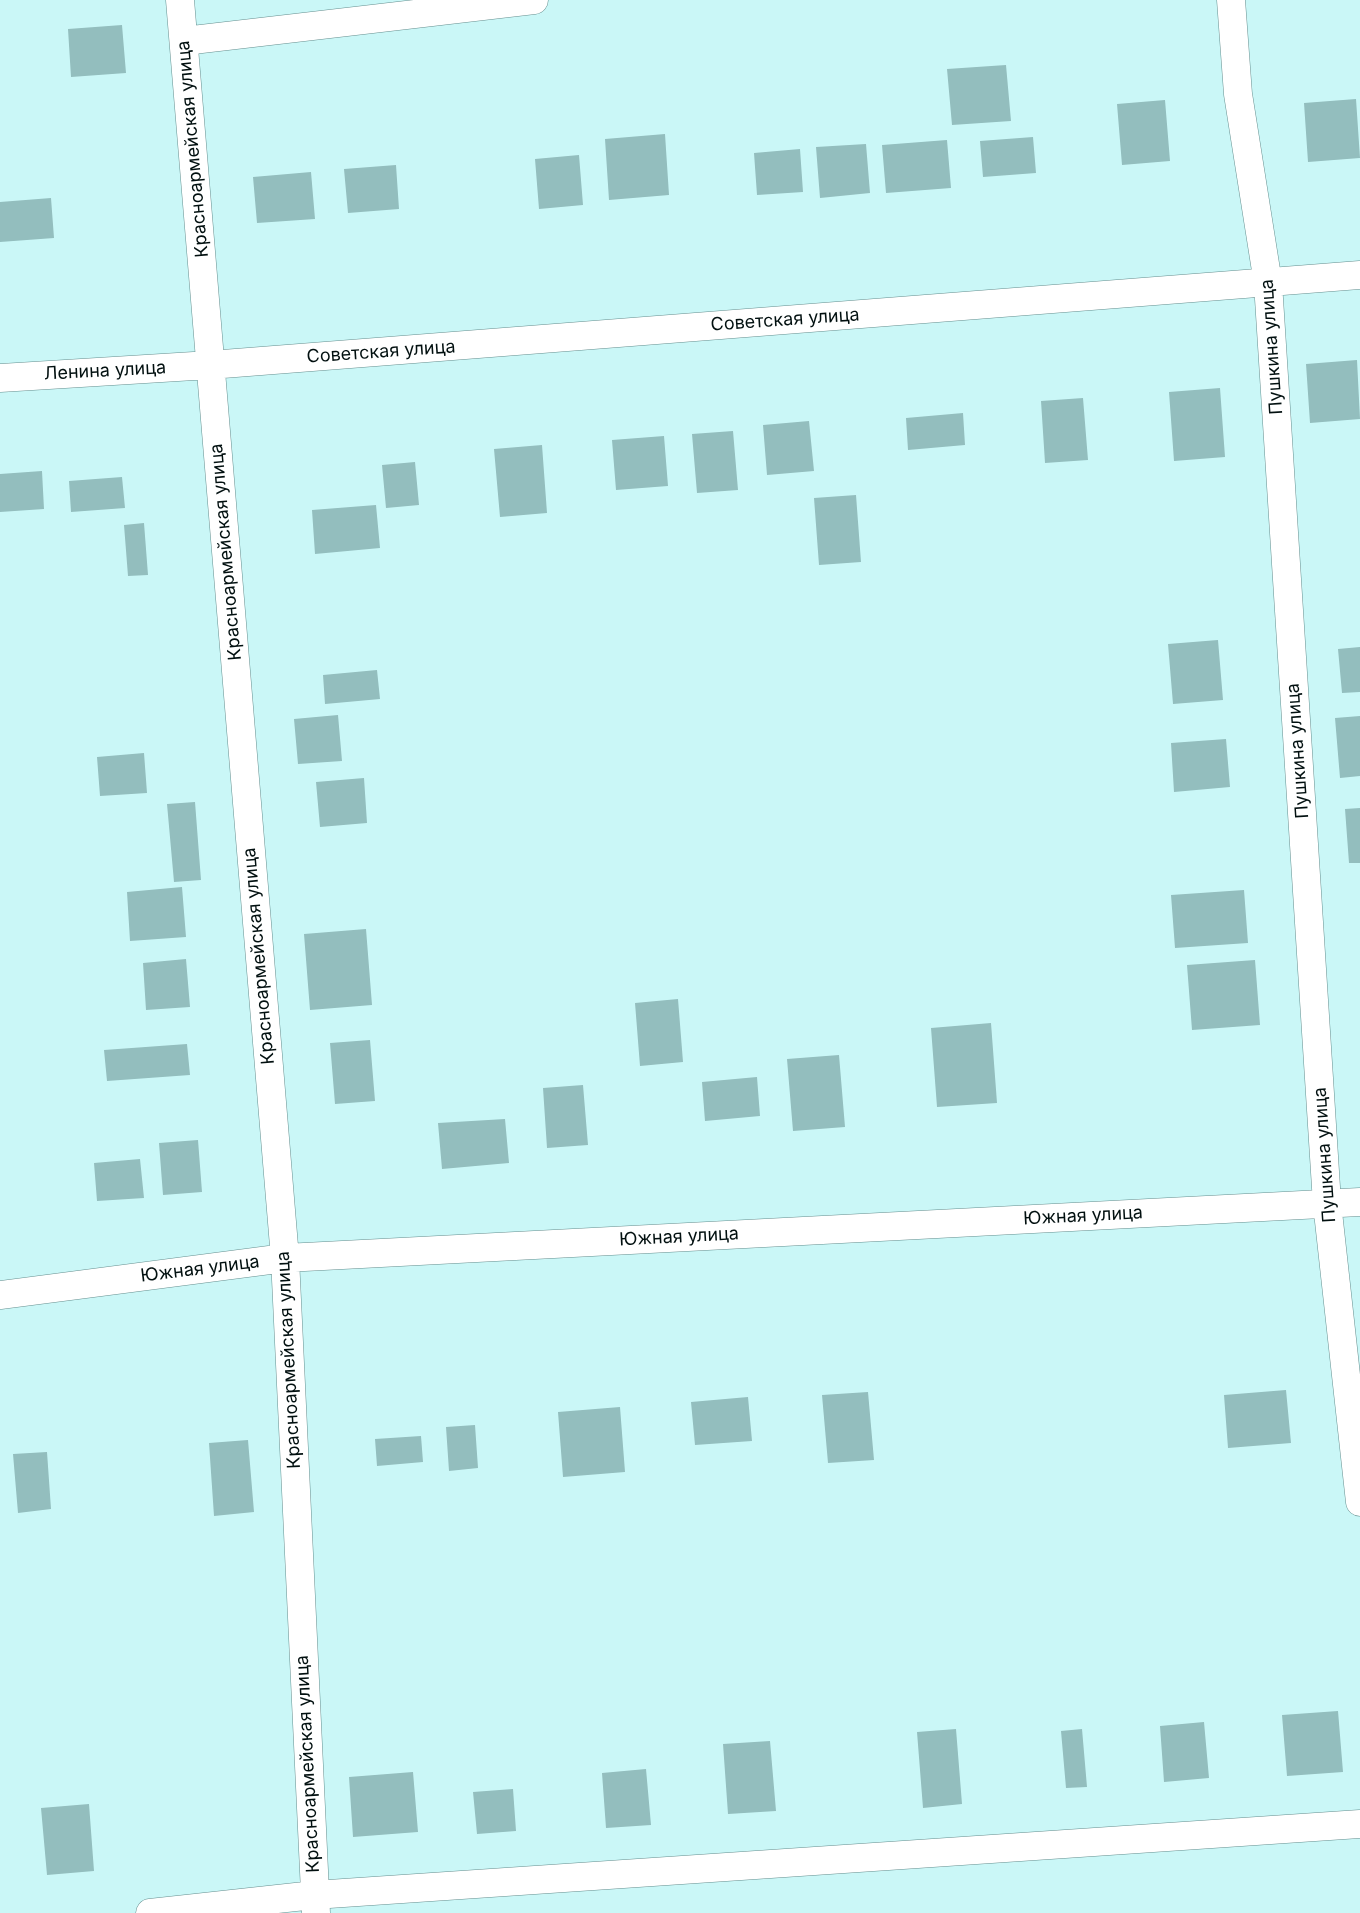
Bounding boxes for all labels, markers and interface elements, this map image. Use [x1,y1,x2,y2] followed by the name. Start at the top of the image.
[173,40,213,258] street label: Красноармейская улица
[1256,279,1288,415] street label: Пушкина улица
[710,304,860,336] street label: Советская улица
[306,336,456,368] street label: Советская улица
[43,357,167,385] street label: Ленина улица
[206,443,246,661] street label: Красноармейская улица
[1282,683,1314,819] street label: Пушкина улица
[239,847,279,1065] street label: Красноармейская улица
[1309,1087,1341,1223] street label: Пушкина улица
[1023,1202,1143,1230] street label: Южная улица
[619,1223,739,1251] street label: Южная улица
[139,1251,261,1287] street label: Южная улица
[273,1251,305,1469] street label: Красноармейская улица
[292,1655,324,1873] street label: Красноармейская улица

